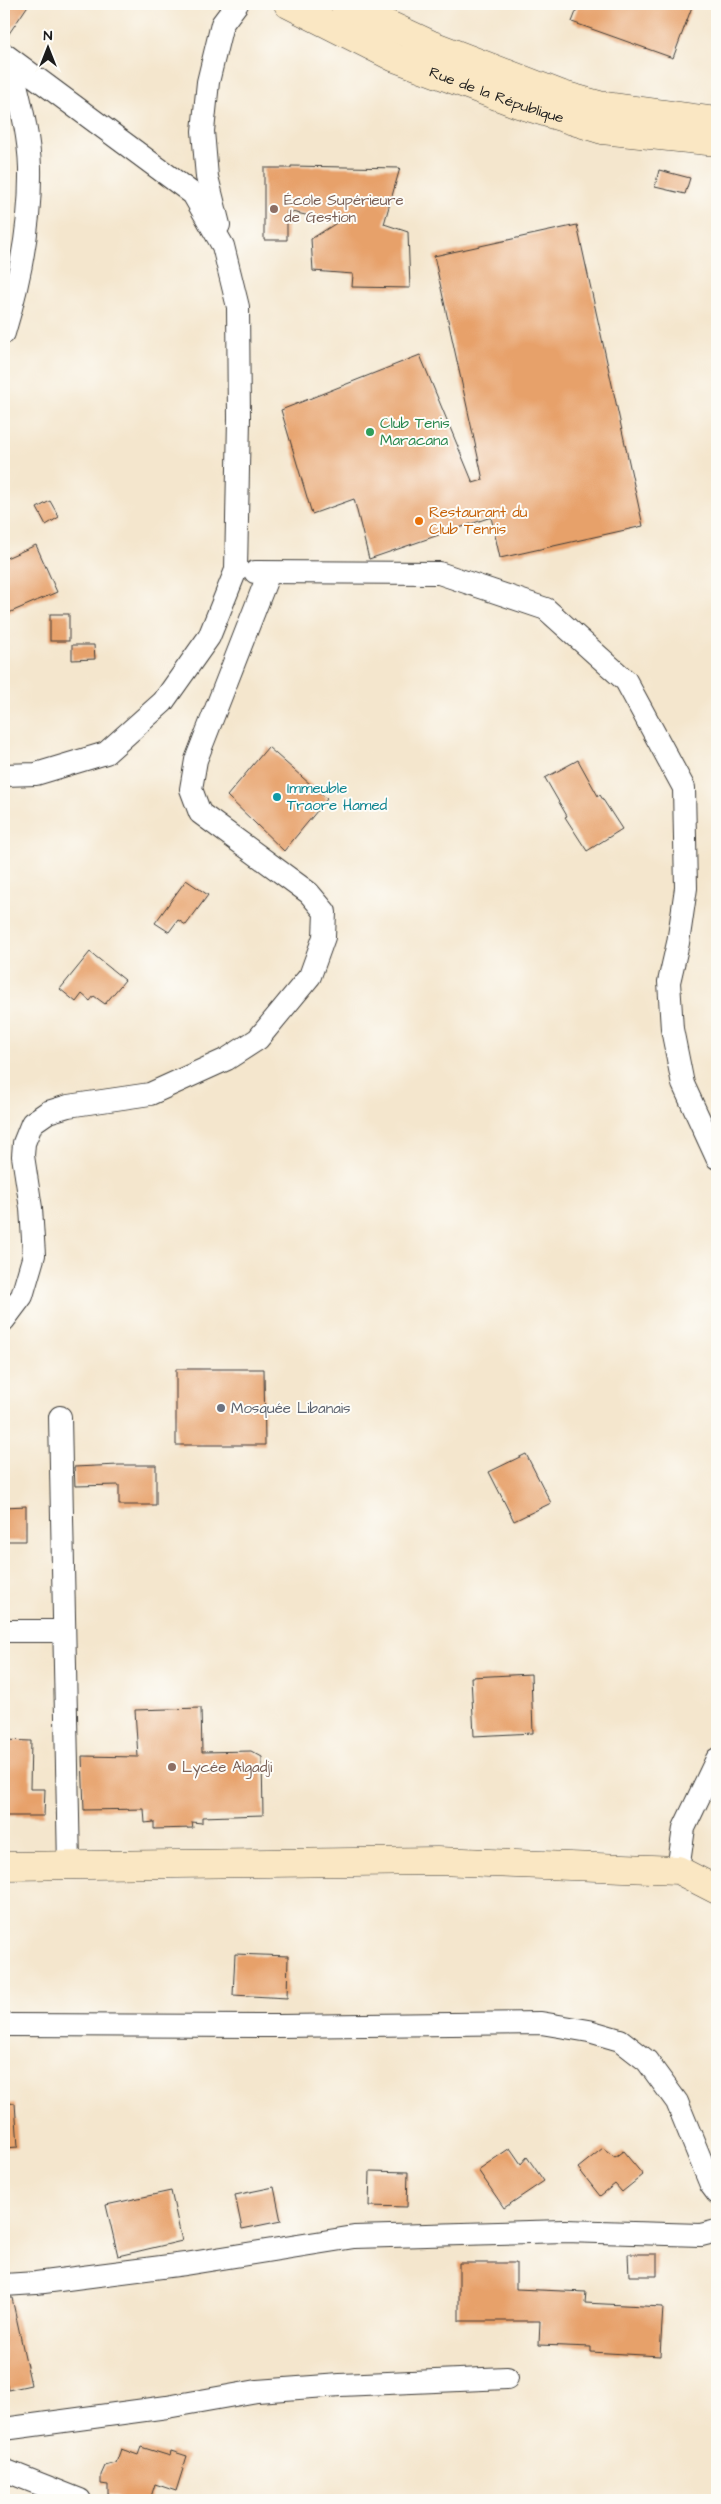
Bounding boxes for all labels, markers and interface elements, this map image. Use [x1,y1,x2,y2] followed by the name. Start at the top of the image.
[22,22,72,72] north arrow
[44,26,53,46] text: N
[426,61,567,128] street label: Rue de la République
[284,190,404,228] place label: École Supérieure de Gestion
[268,203,280,215] marker: École Supérieure de Gestion
[380,413,450,451] place label: Club Tenis Maracana
[364,426,376,438] marker: Club Tenis Maracana
[429,502,528,540] place label: Restaurant du Club Tennis
[413,515,425,527] marker: Restaurant du Club Tennis
[287,778,388,816] place label: Immeuble Traore Hamed
[271,791,283,803] marker: Immeuble Traore Hamed
[231,1398,351,1419] place label: Mosquée Libanais
[215,1402,227,1414] marker: Mosquée Libanais
[182,1757,273,1779] place label: Lycée Algadji
[166,1761,178,1773] marker: Lycée Algadji

